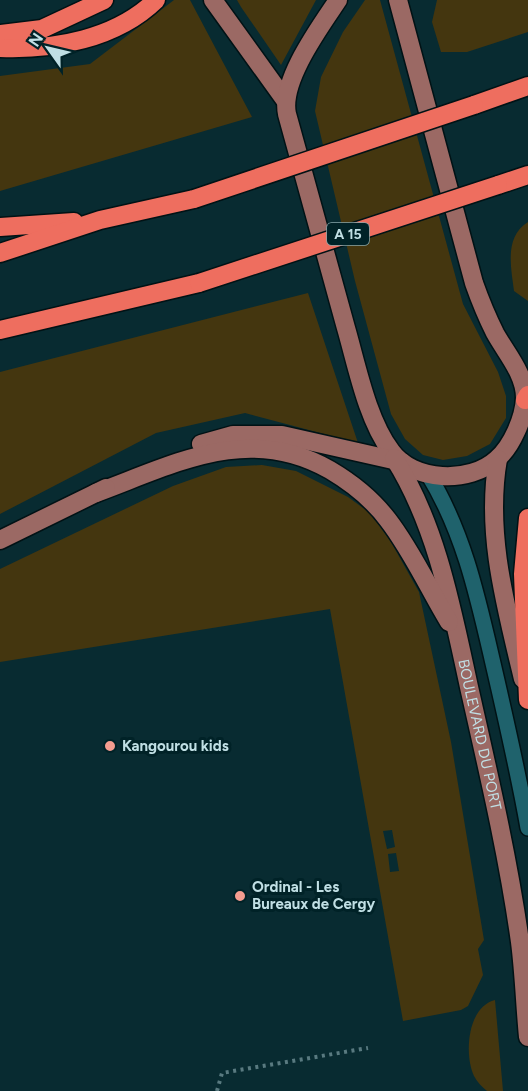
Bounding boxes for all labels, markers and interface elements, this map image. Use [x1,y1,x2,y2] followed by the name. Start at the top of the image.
[18,18,78,78] north arrow
[25,29,47,50] text: N
[327,223,369,245] road number: A 15
[454,658,505,812] street label: BOULEVARD DU PORT
[122,737,229,755] place label: Kangourou kids
[103,739,117,753] marker: Kangourou kids
[252,878,376,913] place label: Ordinal - Les Bureaux de Cergy
[233,889,247,903] marker: Ordinal - Les Bureaux de Cergy

